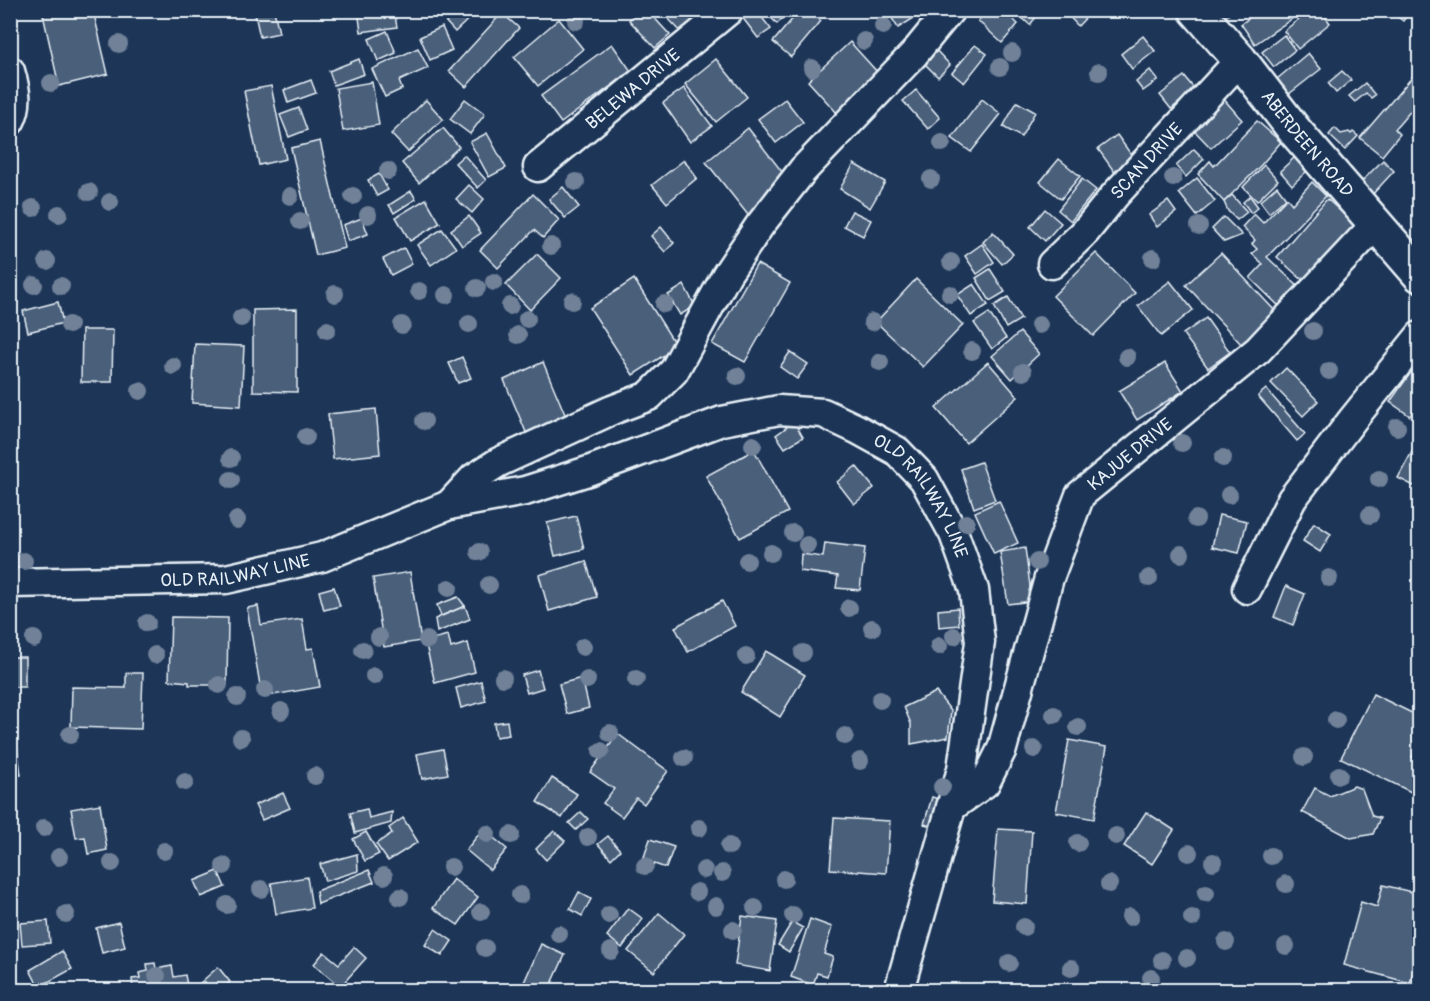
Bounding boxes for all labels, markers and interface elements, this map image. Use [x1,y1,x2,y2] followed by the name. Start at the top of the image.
[581,43,685,135] street label: BELEWA DRIVE
[1256,85,1359,202] street label: ABERDEEN ROAD
[1105,118,1188,204] street label: SCAN DRIVE
[1083,413,1177,496] street label: KAJUE DRIVE
[869,429,973,561] street label: OLD RAILWAY LINE
[160,549,312,592] street label: OLD RAILWAY LINE

